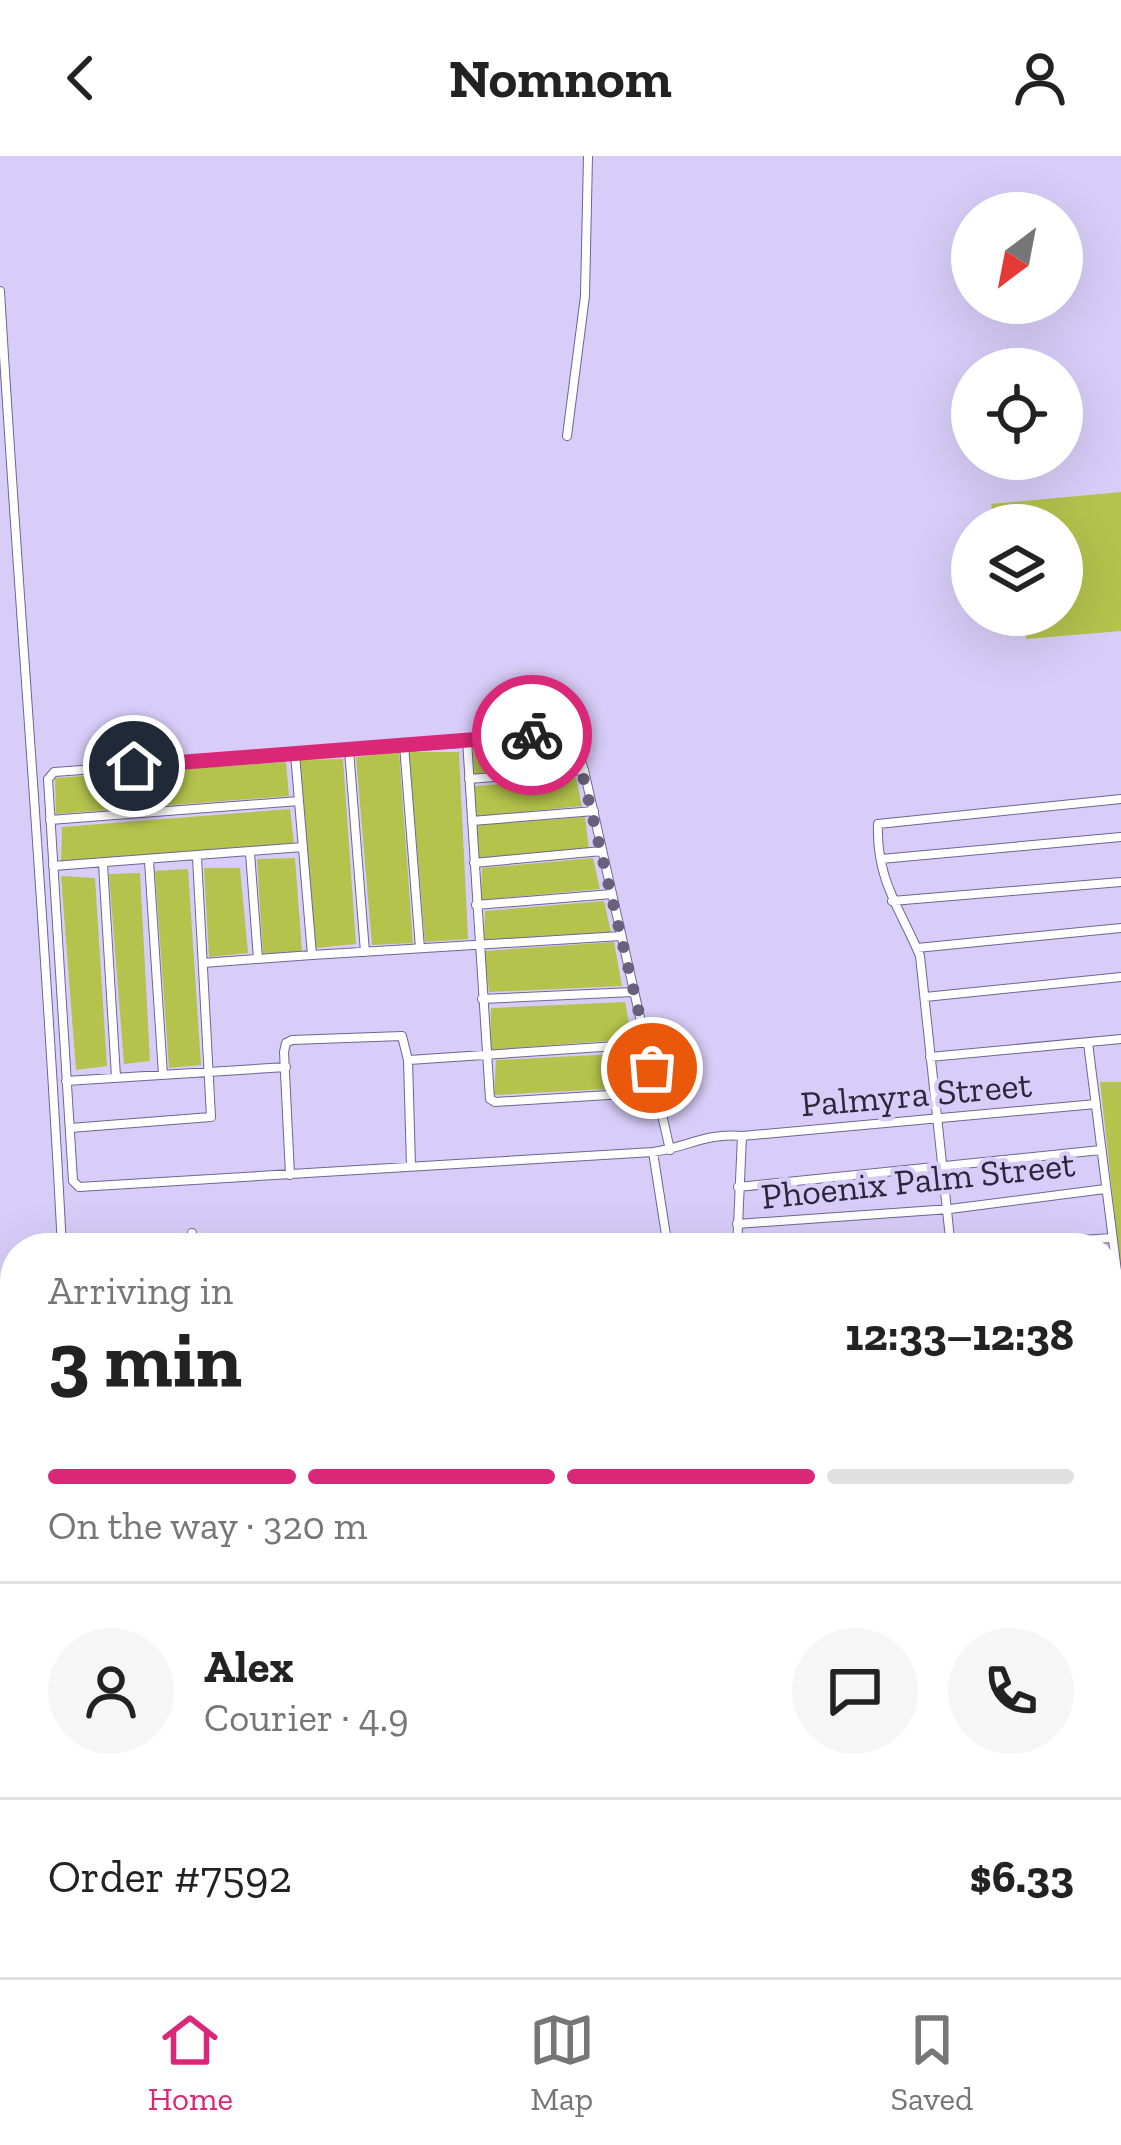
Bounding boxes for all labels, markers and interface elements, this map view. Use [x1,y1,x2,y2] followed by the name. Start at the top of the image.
[48,45,114,111] icon: back
[1007,45,1073,111] icon: person
[449,46,672,111] text: Nomnom
[951,192,1083,324] north arrow
[951,192,1083,636] map controls
[951,348,1083,480] button: locate
[951,504,1083,636] button: layers
[472,675,592,795] courier
[499,702,565,768] icon: bike
[83,715,185,817] pin
[101,733,167,799] icon: home
[601,1017,703,1119] pin
[619,1035,685,1101] icon: bag
[799,1062,1034,1126] street label: Palmyra Street
[759,1142,1078,1218] street label: Phoenix Palm Street
[48,1267,233,1314] text: Arriving in
[845,1308,1074,1362] text: 12:33–12:38
[48,1312,242,1406] text: 3 min
[48,1502,368,1549] text: On the way · 320 m
[48,1628,174,1754] button: person
[792,1628,918,1754] button: chat
[948,1628,1074,1754] button: phone
[204,1640,294,1694] text: Alex
[204,1694,409,1741] text: Courier · 4.9
[48,1850,292,1904] text: Order #7592
[970,1850,1074,1904] text: $6.33
[148,2007,233,2118] tab: Home
[529,2007,595,2118] tab: Map
[890,2007,973,2118] tab: Saved

